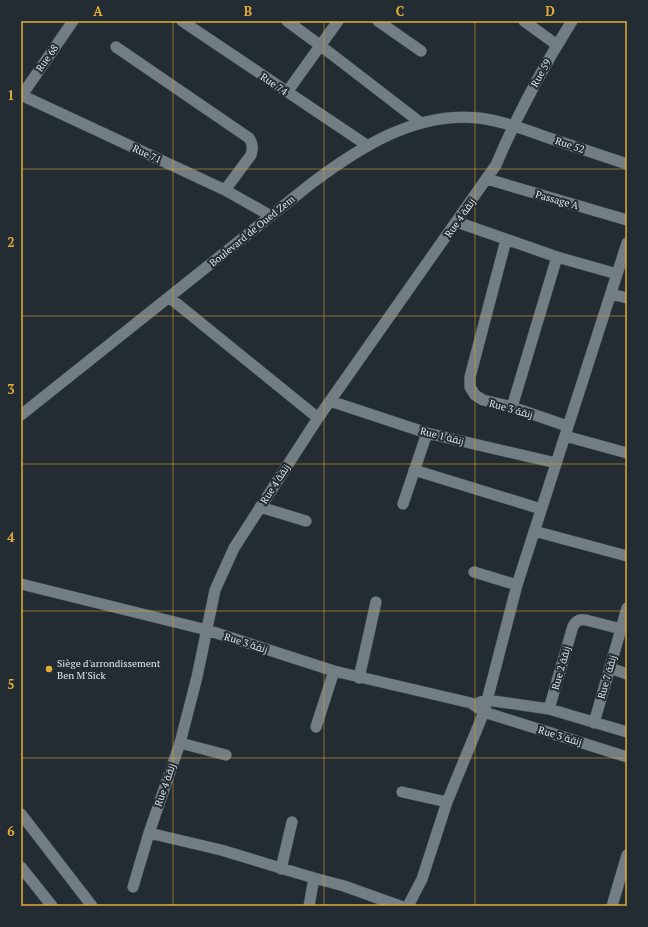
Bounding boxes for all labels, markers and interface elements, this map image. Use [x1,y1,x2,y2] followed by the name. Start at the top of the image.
[93,2,103,20] text: A
[244,2,252,20] text: B
[396,2,404,20] text: C
[545,2,555,20] text: D
[33,42,61,74] street label: Rue 68
[528,57,554,89] street label: Rue 59
[258,70,291,98] street label: Rue 74
[7,86,15,104] text: 1
[554,134,586,156] street label: Rue 52
[131,142,163,166] street label: Rue 71
[534,188,580,212] street label: Passage A
[207,192,298,269] street label: Boulevard de Oued Zem
[442,196,478,240] street label: Rue 4 زنقة
[7,233,15,251] text: 2
[7,380,15,398] text: 3
[488,397,534,421] street label: Rue 3 زنقة
[419,424,465,448] street label: Rue 1 زنقة
[257,462,293,506] street label: Rue 4 زنقة
[7,528,15,546] text: 4
[223,630,269,656] street label: Rue 3 زنقة
[549,645,573,691] street label: Rue 2 زنقة
[595,654,619,700] street label: Rue 7 زنقة
[57,657,161,682] place label: Siège d'arrondissement Ben M'Sick
[44,664,54,674] marker: Siège d'arrondissement Ben M'Sick
[7,675,15,693] text: 5
[537,723,583,749] street label: Rue 3 زنقة
[152,762,178,808] street label: Rue 4 زنقة
[7,822,15,840] text: 6

